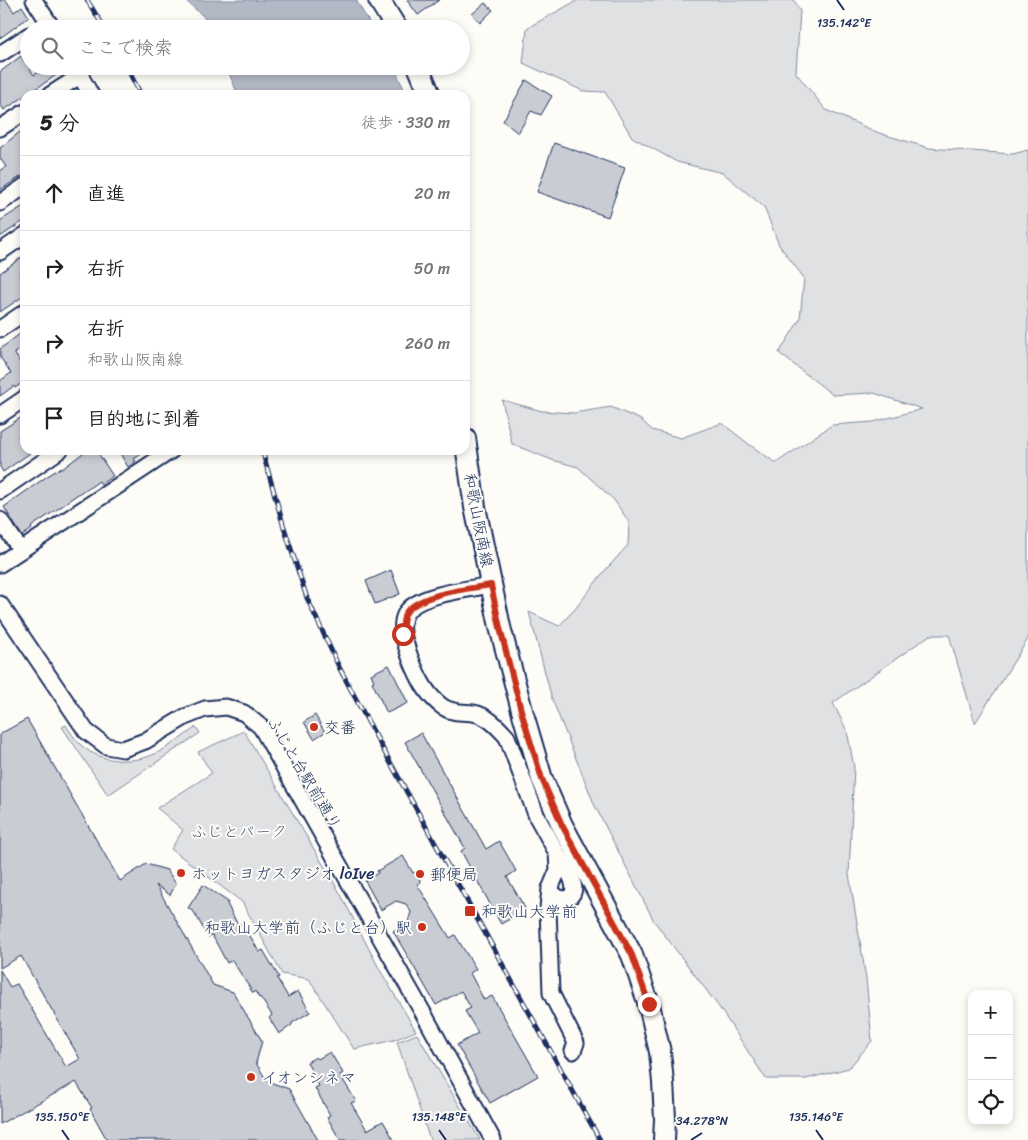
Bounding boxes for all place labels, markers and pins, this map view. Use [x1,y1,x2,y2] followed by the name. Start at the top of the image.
[324,713,356,742] place label: 交番
[308,721,320,733] marker: 交番
[191,859,375,888] place label: ホットヨガスタジオ loIve
[430,860,478,889] place label: 郵便局
[175,867,187,879] marker: ホットヨガスタジオ loIve
[414,868,426,880] marker: 郵便局
[481,897,577,926] place label: 和歌山大学前
[463,904,477,918] marker: 和歌山大学前
[204,913,412,942] place label: 和歌山大学前（ふじと台）駅
[416,921,428,933] marker: 和歌山大学前（ふじと台）駅
[261,1063,356,1092] place label: イオンシネマ
[245,1071,257,1083] marker: イオンシネマ

